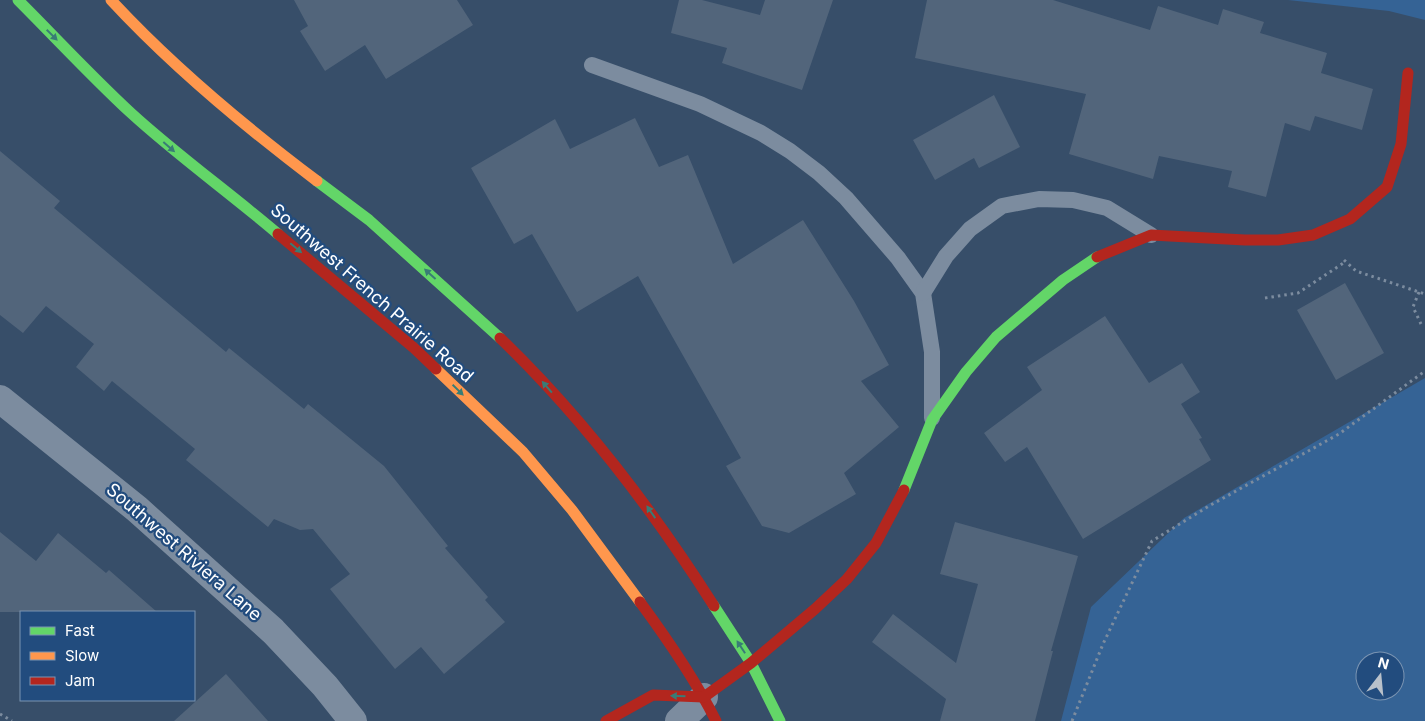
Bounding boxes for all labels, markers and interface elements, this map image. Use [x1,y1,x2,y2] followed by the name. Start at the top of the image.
[46,28,58,40] one-way arrow
[163,141,175,153] one-way arrow
[267,199,478,386] street label: Southwest French Prairie Road
[290,243,303,254] one-way arrow
[424,269,437,280] one-way arrow
[542,381,553,393] one-way arrow
[452,384,464,396] one-way arrow
[102,478,266,625] street label: Southwest Riviera Lane
[646,505,656,519] one-way arrow
[20,611,195,701] legend
[65,621,95,640] text: Fast
[736,641,746,654] one-way arrow
[65,646,99,665] text: Slow
[1355,651,1405,701] north arrow
[1376,653,1391,673] text: N
[65,671,95,690] text: Jam
[670,692,686,700] one-way arrow

